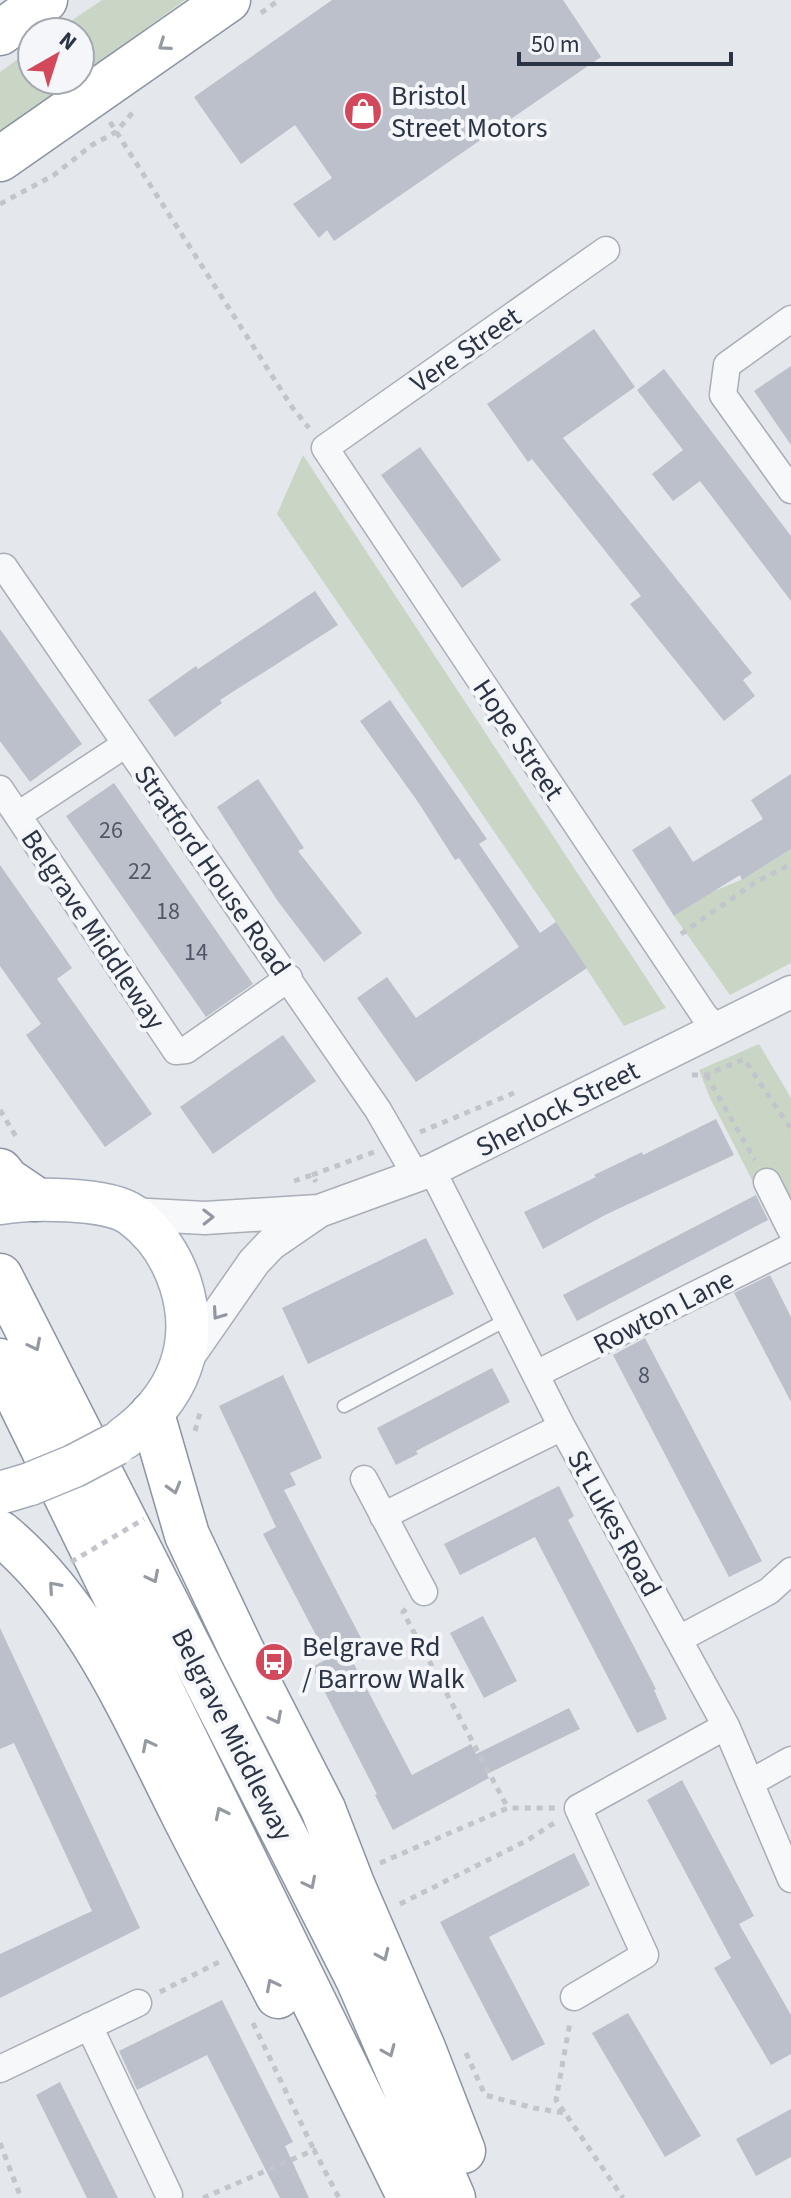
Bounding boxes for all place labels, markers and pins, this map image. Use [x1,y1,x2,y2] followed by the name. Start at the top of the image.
[391,76,547,148] place label: Bristol Street Motors
[342,90,384,132] shop icon: Bristol Street Motors
[302,1627,465,1699] place label: Belgrave Rd / Barrow Walk
[253,1641,295,1683] bus stop icon: Belgrave Rd / Barrow Walk

